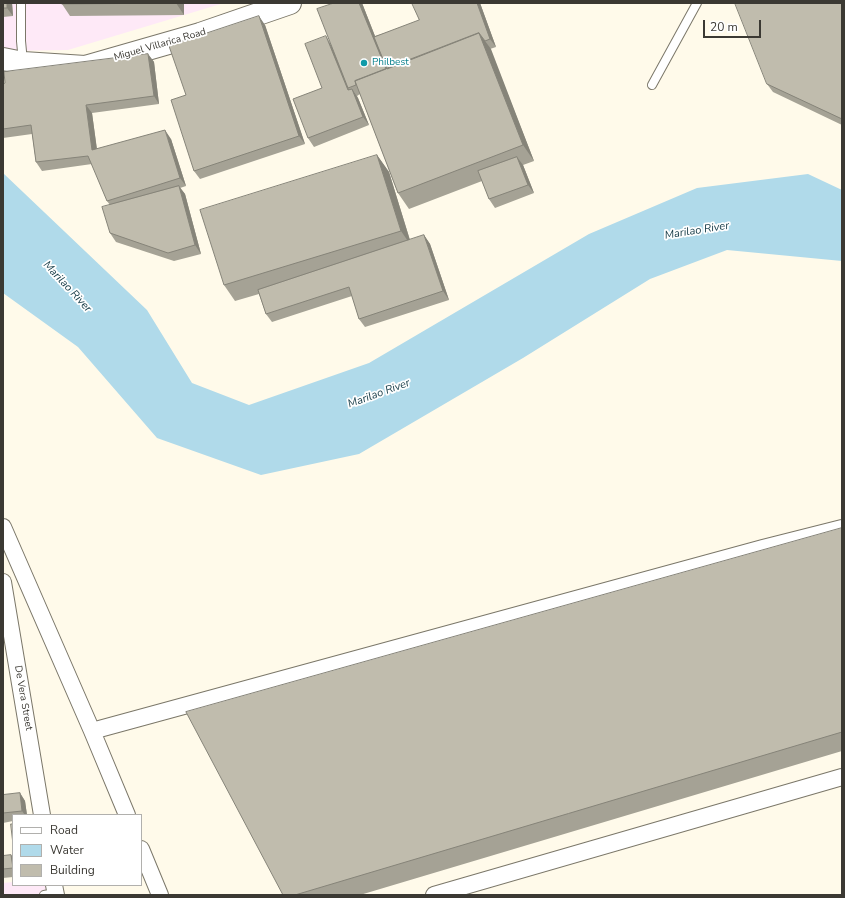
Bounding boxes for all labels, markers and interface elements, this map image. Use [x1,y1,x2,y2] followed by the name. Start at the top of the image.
[705,12,763,38] scale bar
[710,19,738,35] text: 20 m
[113,26,207,64] street label: Miguel Villarica Road
[372,57,409,69] place label: Philbest
[359,58,369,68] marker: Philbest
[664,219,730,243] water label: Marilao River
[40,259,94,315] water label: Marilao River
[346,377,412,411] water label: Marilao River
[11,665,35,731] street label: De Vera Street
[12,814,142,886] legend
[50,822,78,838] text: Road
[50,842,84,858] text: Water
[50,862,95,878] text: Building

